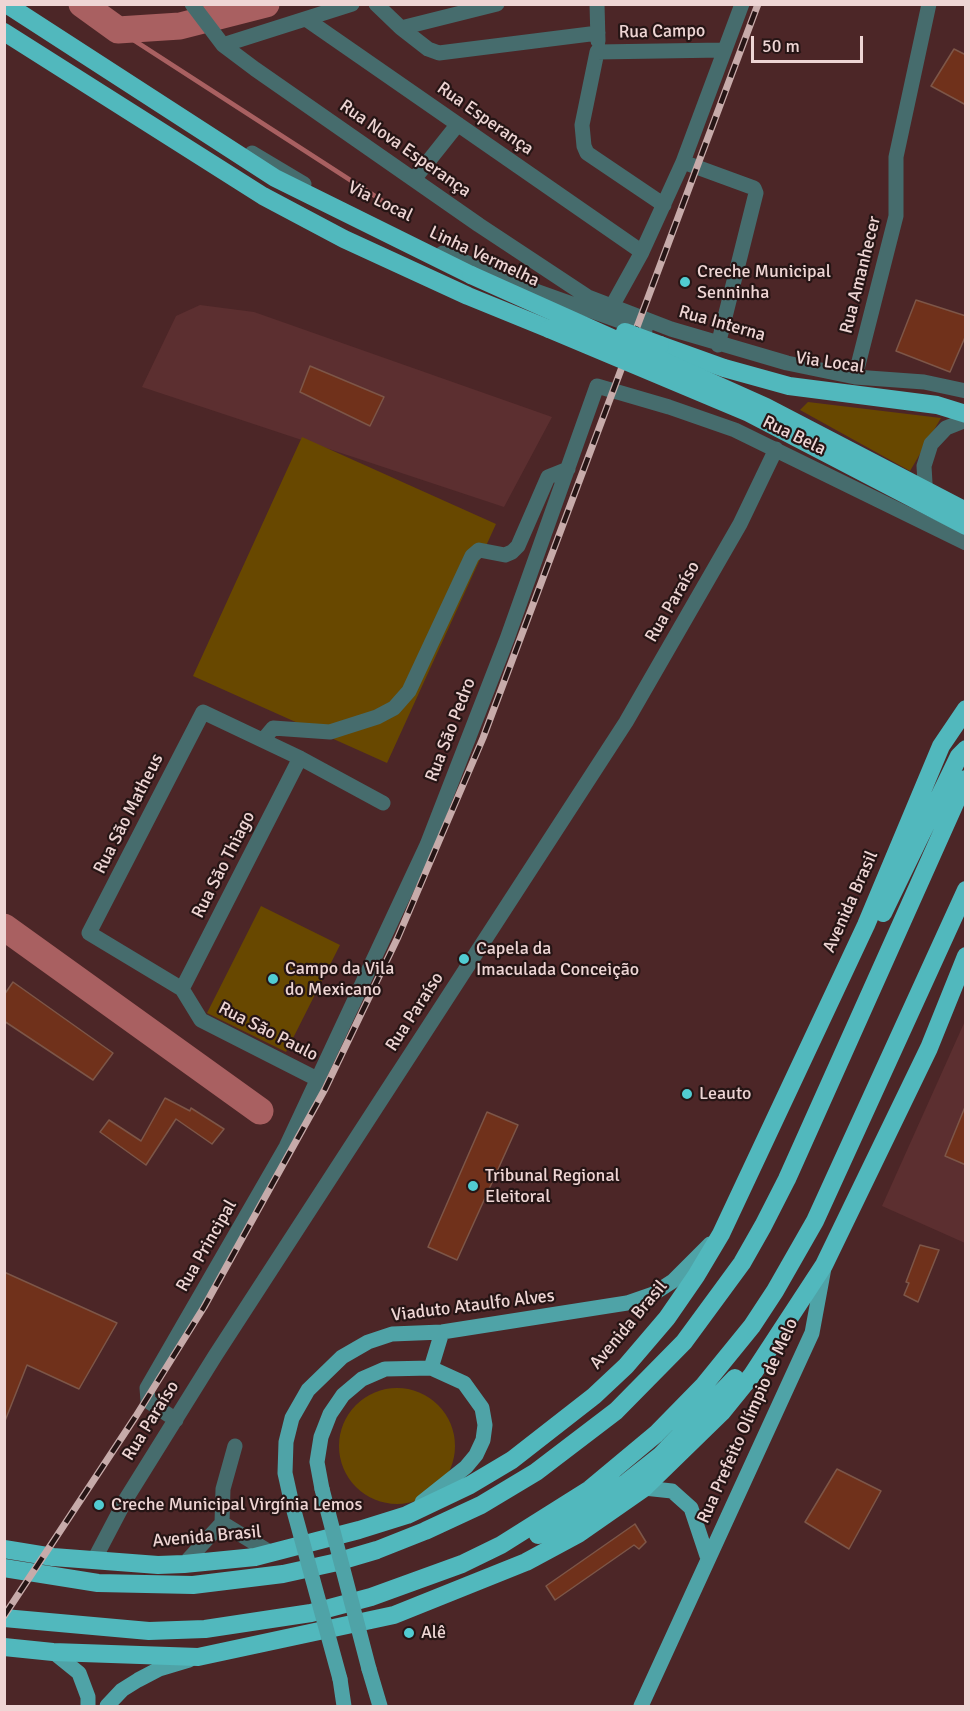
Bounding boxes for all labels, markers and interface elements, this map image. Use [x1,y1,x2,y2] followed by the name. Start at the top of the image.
[619,20,705,44] street label: Rua Campo
[754,24,866,62] scale bar
[762,35,800,57] text: 50 m
[433,78,537,160] street label: Rua Esperança
[335,96,475,202] street label: Rua Nova Esperança
[344,177,416,227] street label: Via Local
[836,214,886,336] street label: Rua Amanhecer
[425,222,543,292] street label: Linha Vermelha
[697,261,831,304] place label: Creche Municipal Senninha
[678,275,692,289] marker: Creche Municipal Senninha
[676,301,768,347] street label: Rua Interna
[794,347,866,379] street label: Via Local
[759,411,829,461] street label: Rua Bela
[641,558,705,646] street label: Rua Paraíso
[421,675,481,785] street label: Rua São Pedro
[89,750,169,878] street label: Rua São Matheus
[188,808,260,922] street label: Rua São Thiago
[819,848,883,956] street label: Avenida Brasil
[476,938,639,980] place label: Capela da Imaculada Conceição
[457,952,471,966] marker: Capela da Imaculada Conceição
[285,958,394,1000] place label: Campo da Vila do Mexicano
[381,968,449,1056] street label: Rua Paraíso
[266,972,280,986] marker: Campo da Vila do Mexicano
[215,998,321,1066] street label: Rua São Paulo
[699,1083,751,1105] place label: Leauto
[680,1087,694,1101] marker: Leauto
[485,1165,620,1208] place label: Tribunal Regional Eleitoral
[466,1179,480,1193] marker: Tribunal Regional Eleitoral
[172,1196,242,1296] street label: Rua Principal
[586,1276,672,1374] street label: Avenida Brasil
[390,1285,556,1327] street label: Viaduto Ataulfo Alves
[693,1315,803,1527] street label: Rua Prefeito Olímpio de Melo
[118,1377,184,1465] street label: Rua Paraíso
[111,1494,362,1516] place label: Creche Municipal Virgínia Lemos
[92,1498,106,1512] marker: Creche Municipal Virgínia Lemos
[152,1521,262,1553] street label: Avenida Brasil
[421,1622,446,1644] place label: Alê
[402,1626,416,1640] marker: Alê

